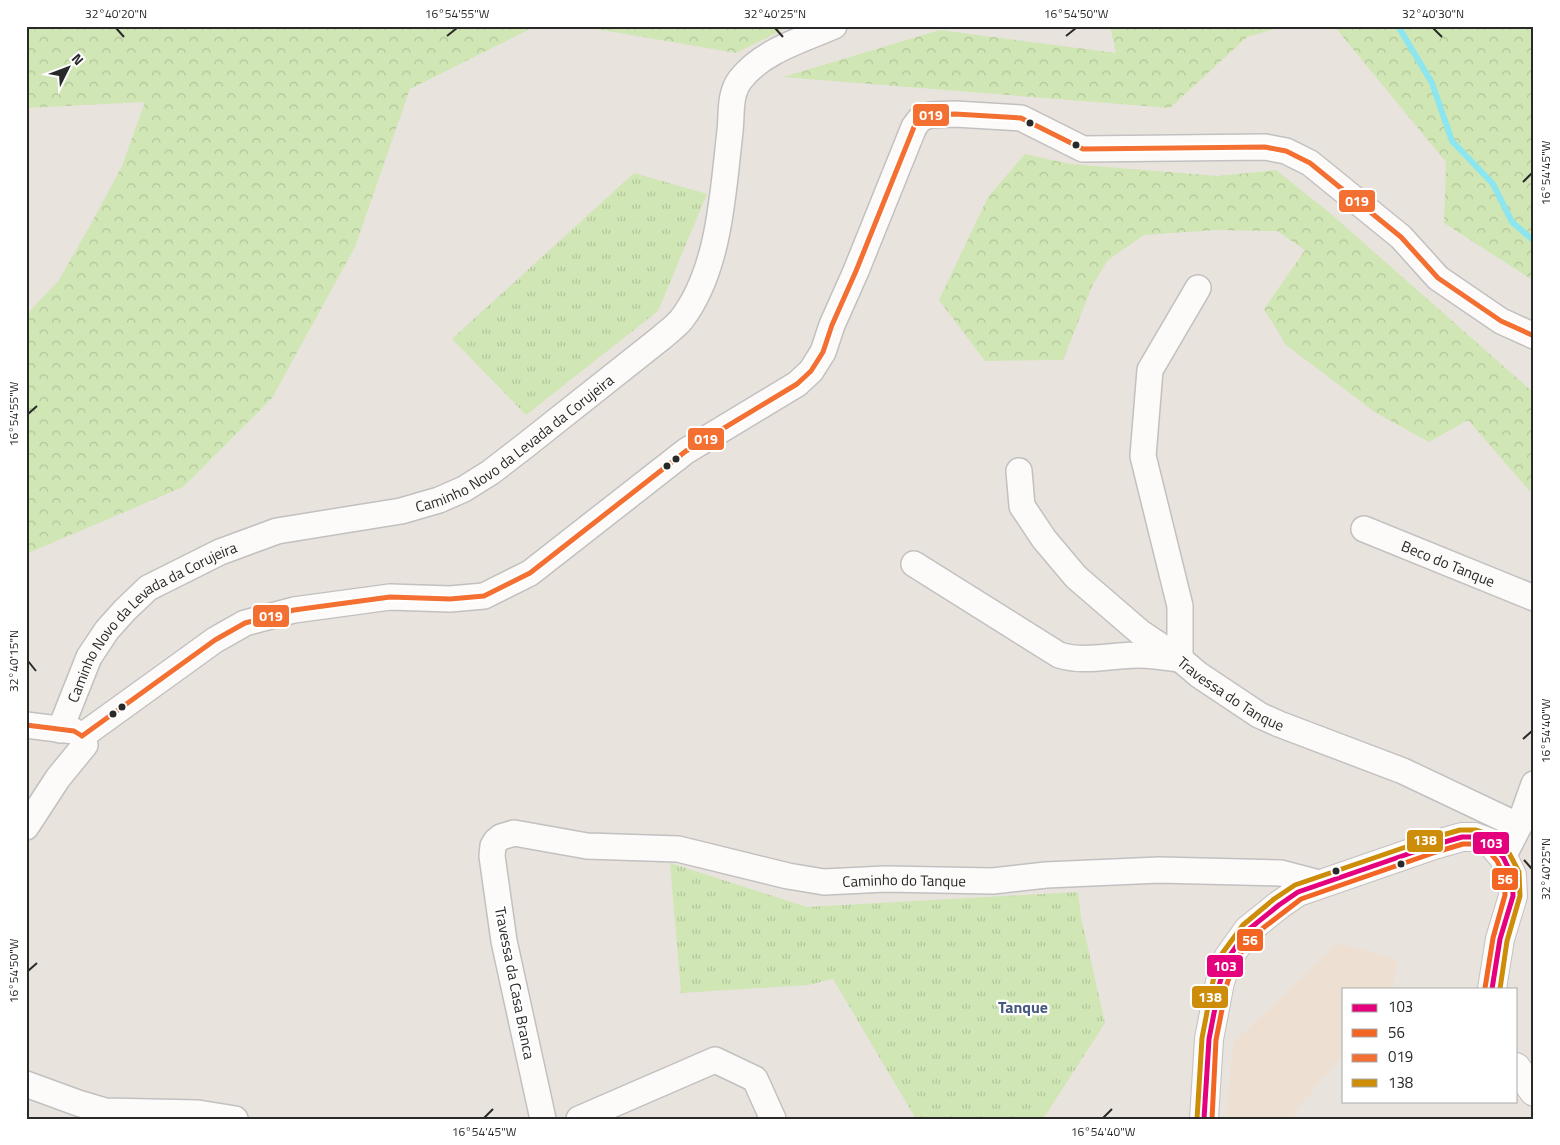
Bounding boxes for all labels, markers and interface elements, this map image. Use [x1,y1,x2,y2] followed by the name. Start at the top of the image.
[85,4,147,23] text: 32°40'20"N
[425,4,490,23] text: 16°54'55"W
[744,4,806,23] text: 32°40'25"N
[1044,4,1109,23] text: 16°54'50"W
[1402,4,1464,23] text: 32°40'30"N
[42,42,92,92] north arrow
[67,48,89,70] text: N
[912,103,950,127] line badge: 019
[919,104,943,125] text: 019
[1025,118,1035,128] unlabelled marker
[1071,140,1081,150] unlabelled marker
[1536,140,1555,205] text: 16°54'45"W
[1338,189,1376,213] line badge: 019
[1345,190,1369,211] text: 019
[412,368,619,518] street label: Caminho Novo da Levada da Corujeira
[4,381,23,446] text: 16°54'55"W
[687,427,725,451] line badge: 019
[694,428,718,449] text: 019
[671,454,681,464] unlabelled marker
[662,461,672,471] unlabelled marker
[1398,534,1499,593] street label: Beco do Tanque
[61,535,240,706] street label: Caminho Novo da Levada da Corujeira
[252,604,290,628] line badge: 019
[259,605,283,626] text: 019
[4,630,23,692] text: 32°40'15"N
[1173,650,1287,736] street label: Travessa do Tanque
[1536,698,1555,763] text: 16°54'40"W
[117,702,127,712] unlabelled marker
[108,709,118,719] unlabelled marker
[1406,829,1444,853] line badge: 138
[1413,829,1437,850] text: 138
[1472,831,1510,855] line badge: 103
[1479,832,1503,853] text: 103
[1536,838,1555,900] text: 32°40'25"N
[1396,859,1406,869] unlabelled marker
[1331,866,1341,876] unlabelled marker
[842,867,966,893] street label: Caminho do Tanque
[1491,867,1519,891] line badge: 56
[1497,868,1513,889] text: 56
[489,905,541,1062] street label: Travessa da Casa Branca
[1236,928,1264,952] line badge: 56
[1242,929,1258,950] text: 56
[4,938,23,1003] text: 16°54'50"W
[1206,954,1244,978] line badge: 103
[1213,955,1237,976] text: 103
[1191,985,1229,1009] line badge: 138
[1198,986,1222,1007] text: 138
[1342,988,1518,1102] legend
[998,995,1048,1019] district label: Tanque
[1388,995,1413,1018] text: 103
[1388,1021,1405,1044] text: 56
[1388,1045,1413,1068] text: 019
[1388,1071,1413,1094] text: 138
[452,1122,517,1141] text: 16°54'45"W
[1071,1122,1136,1141] text: 16°54'40"W

